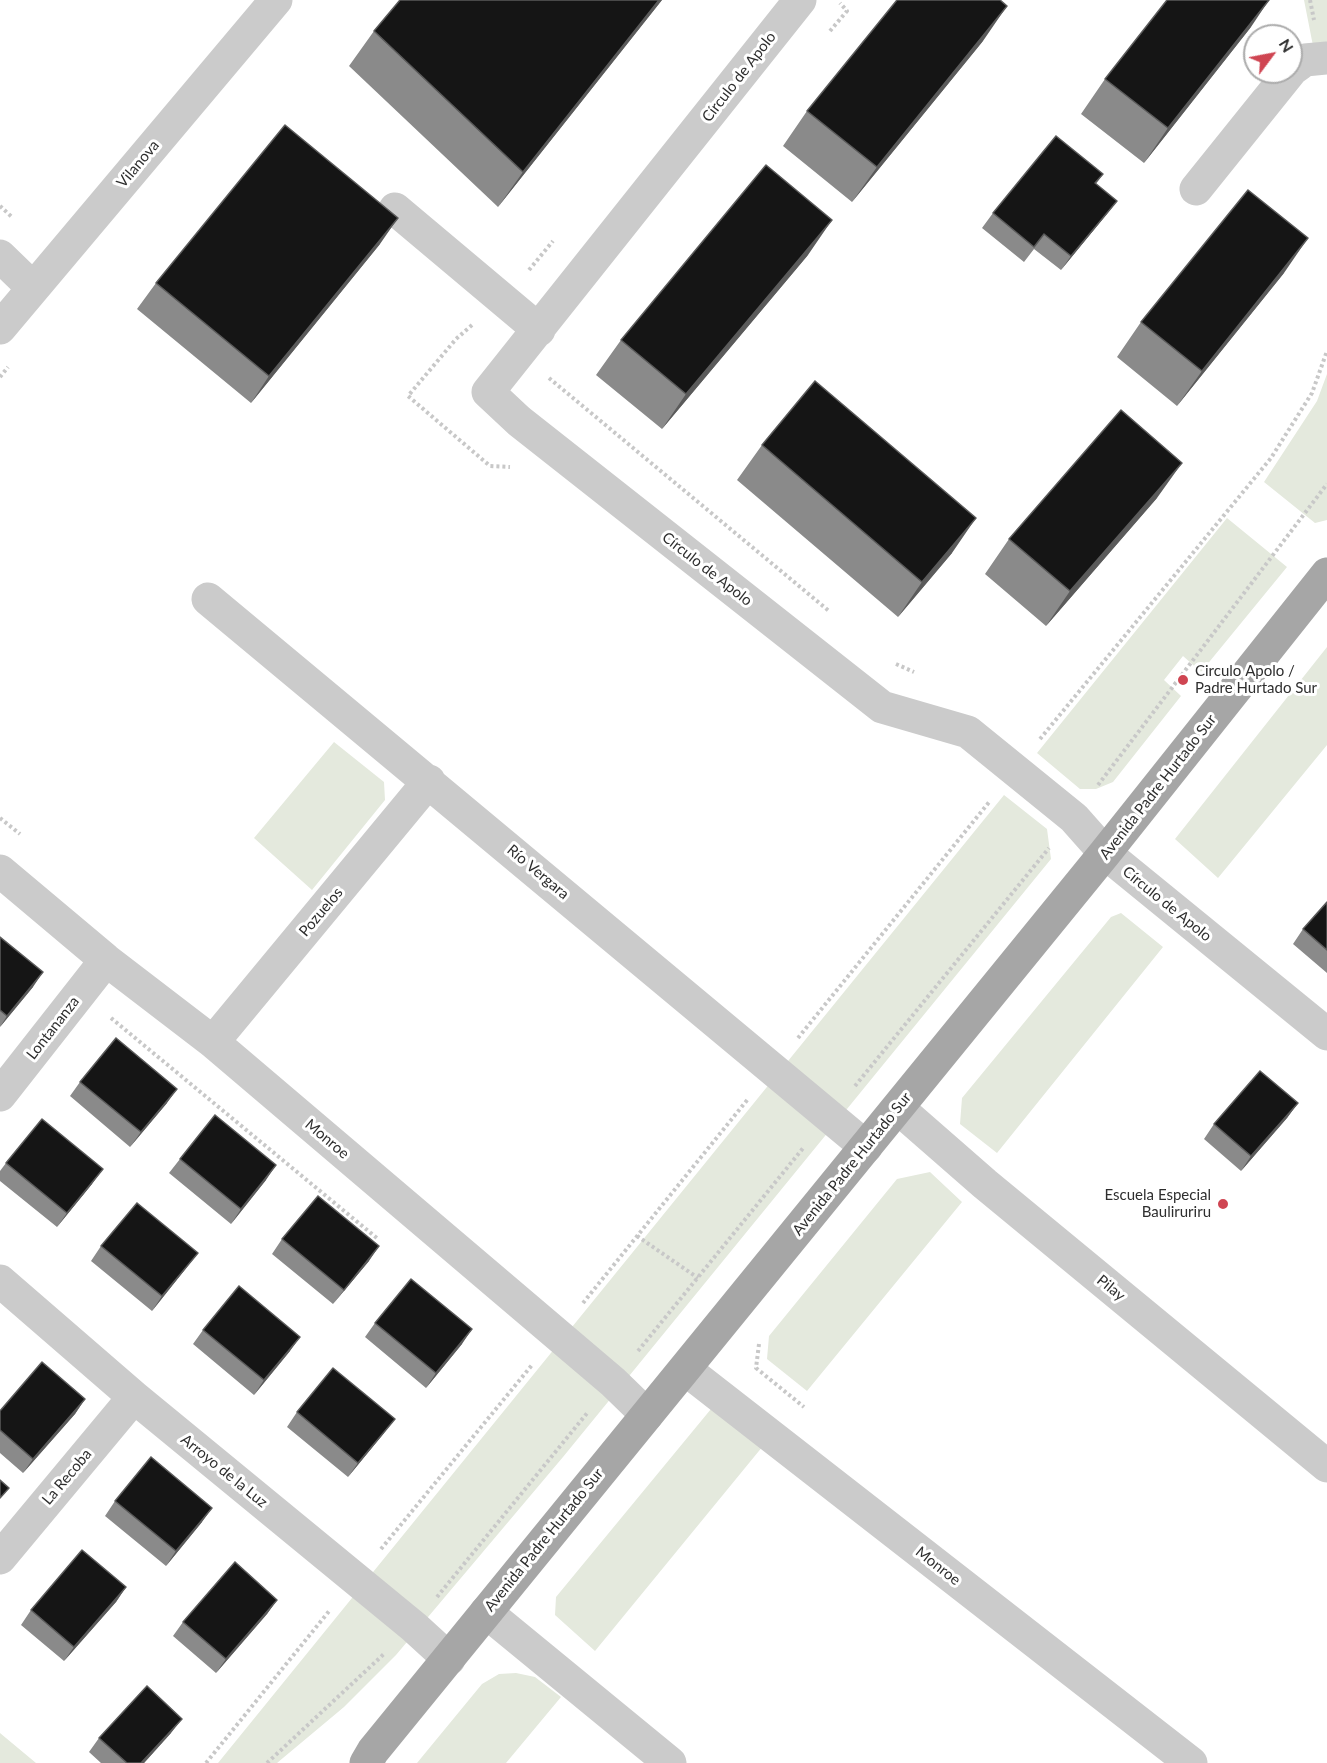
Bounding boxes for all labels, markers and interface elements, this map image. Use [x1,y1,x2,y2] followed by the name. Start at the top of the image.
[1243,24,1303,84] north arrow
[698,28,780,126] street label: Círculo de Apolo
[1276,35,1298,56] text: N
[113,137,163,191] street label: Vilanova
[658,528,756,610] street label: Círculo de Apolo
[1195,662,1317,697] place label: Circulo Apolo / Padre Hurtado Sur
[1176,673,1190,687] marker: Circulo Apolo / Padre Hurtado Sur
[1096,711,1220,863] street label: Avenida Padre Hurtado Sur
[503,841,573,903] street label: Río Vergara
[1119,863,1215,945] street label: Círculo de Apolo
[295,884,347,940] street label: Pozuelos
[23,993,83,1063] street label: Lontananza
[789,1089,915,1239] street label: Avenida Padre Hurtado Sur
[301,1115,353,1163] street label: Monroe
[1105,1186,1211,1221] place label: Escuela Especial Bauliruriru
[1216,1197,1230,1211] marker: Escuela Especial Bauliruriru
[1093,1271,1129,1305] street label: Pilay
[177,1431,271,1511] street label: Arroyo de la Luz
[39,1445,95,1509] street label: La Recoba
[481,1465,607,1615] street label: Avenida Padre Hurtado Sur
[912,1543,964,1589] street label: Monroe

